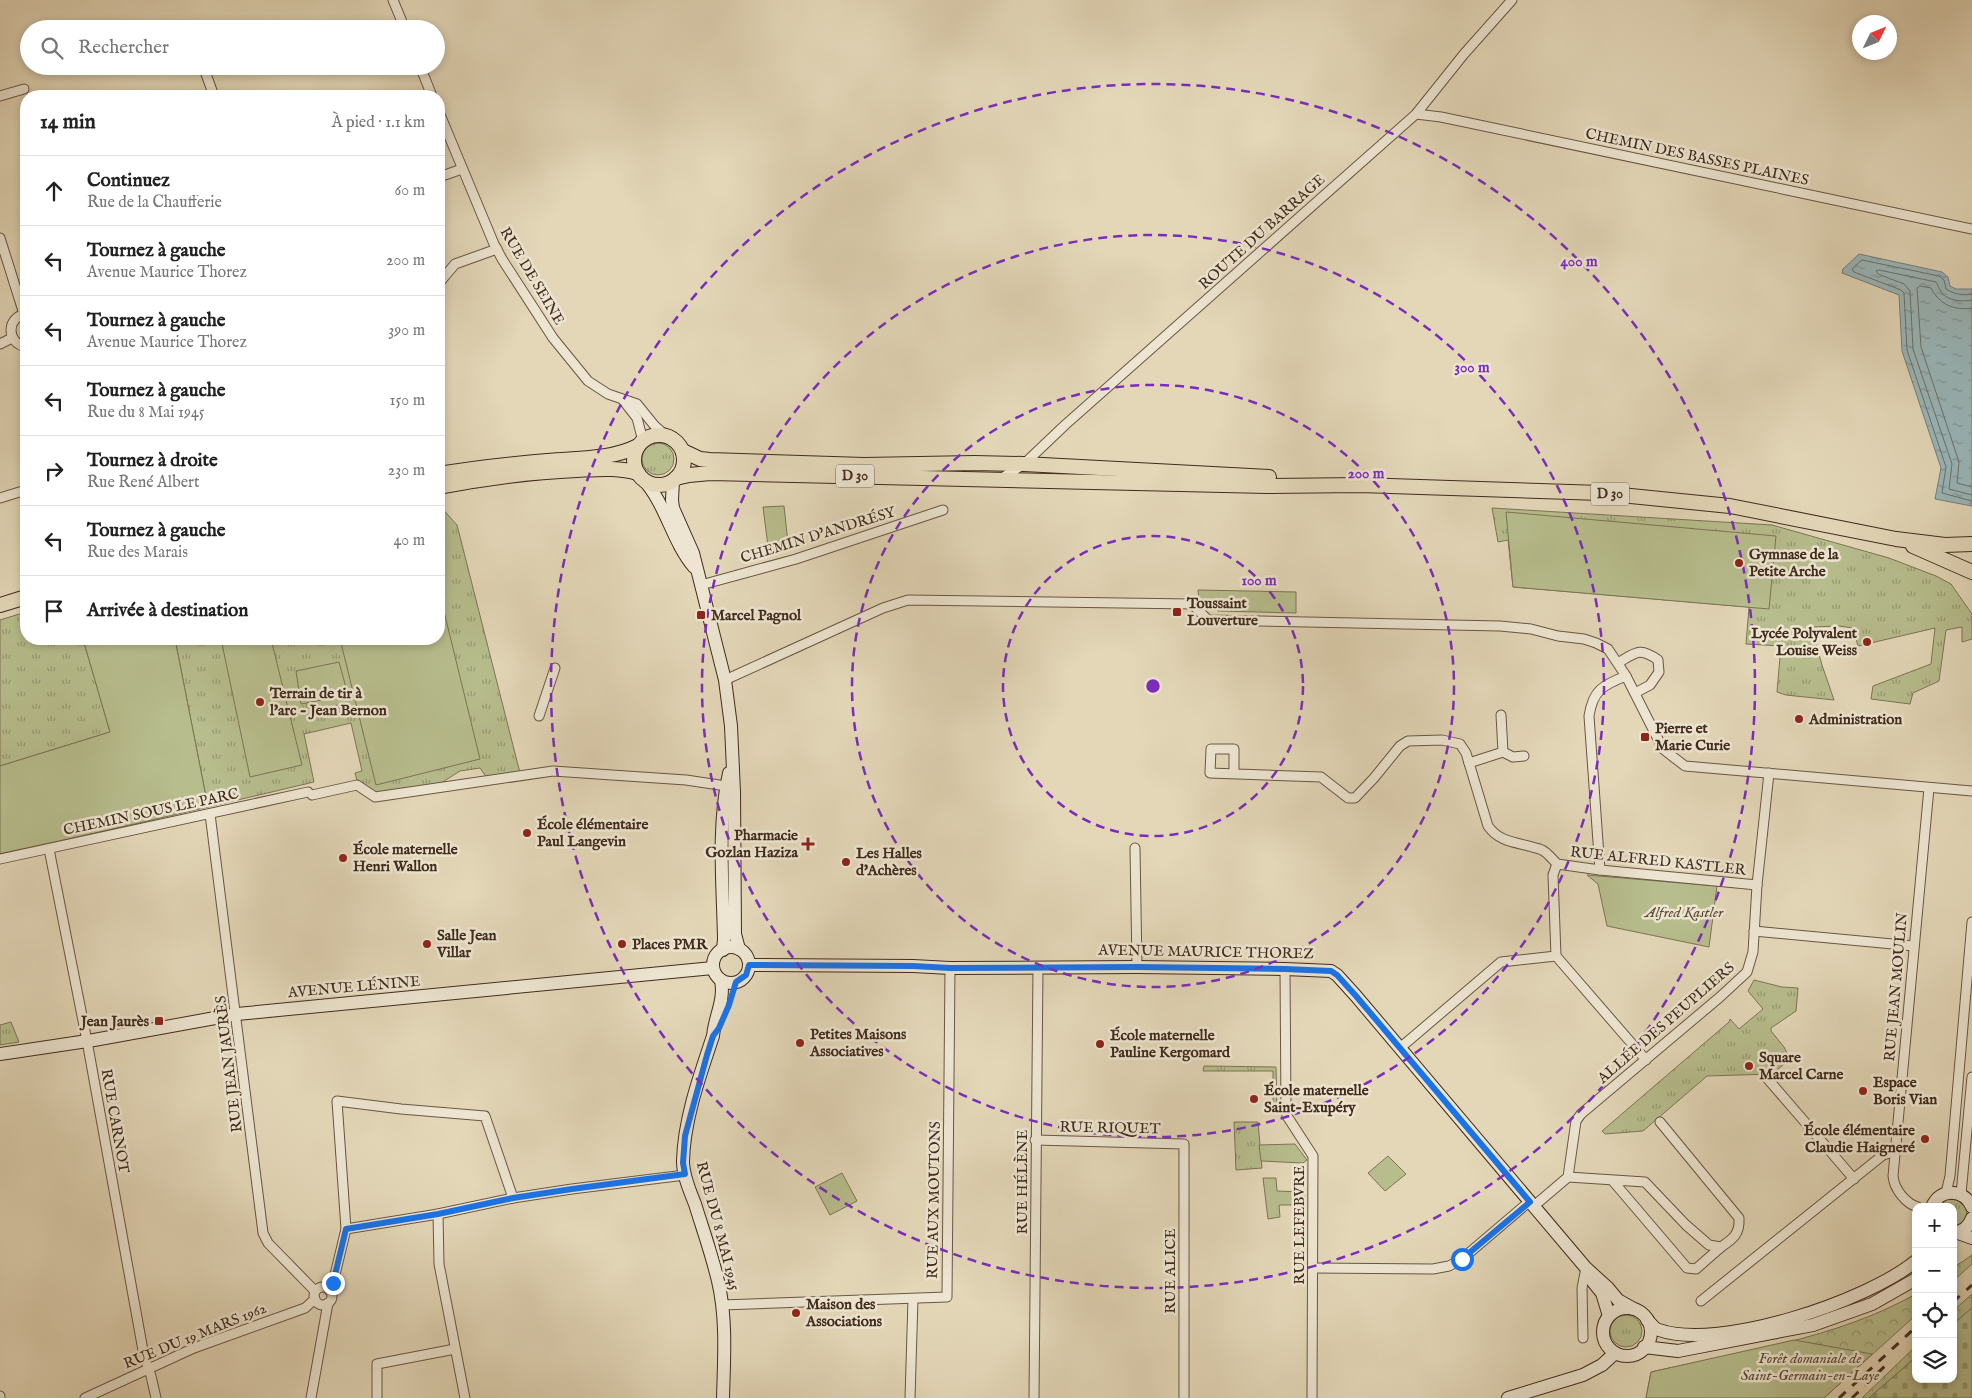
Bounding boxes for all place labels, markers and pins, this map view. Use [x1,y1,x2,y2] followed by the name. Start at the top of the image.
[1749,545,1839,581] place label: Gymnase de la Petite Arche
[1733,557,1745,569] marker: Gymnase de la Petite Arche
[1186,594,1258,630] place label: Toussaint Louverture
[711,606,802,625] place label: Marcel Pagnol
[1171,606,1183,618] marker: Toussaint Louverture
[695,609,707,621] marker: Marcel Pagnol
[1751,624,1858,660] place label: Lycée Polyvalent Louise Weiss
[1861,636,1873,648] marker: Lycée Polyvalent Louise Weiss
[1144,677,1162,695] centre of rings
[269,684,387,720] place label: Terrain de tir à l'arc - Jean Bernon
[254,696,266,708] marker: Terrain de tir à l'arc - Jean Bernon
[1808,710,1902,729] place label: Administration
[1793,713,1805,725] marker: Administration
[1655,719,1730,755] place label: Pierre et Marie Curie
[1639,731,1651,743] marker: Pierre et Marie Curie
[537,815,648,851] place label: École élémentaire Paul Langevin
[705,826,799,862] place label: Pharmacie Gozlan Haziza
[521,827,533,839] marker: École élémentaire Paul Langevin
[802,838,814,850] marker: Pharmacie Gozlan Haziza
[353,840,458,876] place label: École maternelle Henri Wallon
[856,844,923,880] place label: Les Halles d'Achères
[337,852,349,864] marker: École maternelle Henri Wallon
[840,856,852,868] marker: Les Halles d'Achères
[436,926,497,962] place label: Salle Jean Villar
[632,935,709,954] place label: Places PMR
[421,938,433,950] marker: Salle Jean Villar
[616,938,628,950] marker: Places PMR
[79,1012,150,1031] place label: Jean Jaurès
[153,1015,165,1027] marker: Jean Jaurès
[809,1025,907,1061] place label: Petites Maisons Associatives
[1110,1026,1231,1062] place label: École maternelle Pauline Kergomard
[794,1037,806,1049] marker: Petites Maisons Associatives
[1094,1038,1106,1050] marker: École maternelle Pauline Kergomard
[1759,1048,1844,1084] place label: Square Marcel Carne
[1743,1060,1755,1072] marker: Square Marcel Carne
[1873,1073,1937,1109] place label: Espace Boris Vian
[1264,1081,1369,1117] place label: École maternelle Saint-Exupéry
[1857,1085,1869,1097] marker: Espace Boris Vian
[1248,1093,1260,1105] marker: École maternelle Saint-Exupéry
[1804,1121,1915,1157] place label: École élémentaire Claudie Haigneré
[1919,1133,1931,1145] marker: École élémentaire Claudie Haigneré
[805,1295,883,1331] place label: Maison des Associations
[790,1307,802,1319] marker: Maison des Associations

